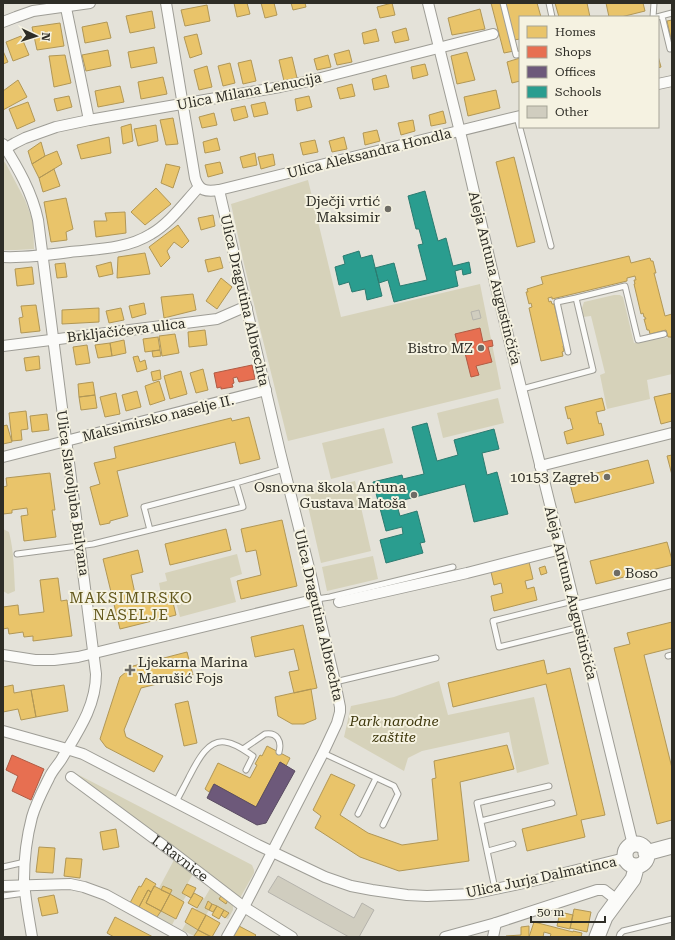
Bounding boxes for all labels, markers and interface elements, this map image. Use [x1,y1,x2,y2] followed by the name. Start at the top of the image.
[16,16,56,56] north arrow
[519,16,659,128] legend
[555,25,596,39] text: Homes
[39,32,52,42] text: N
[555,45,591,59] text: Shops
[555,65,596,79] text: Offices
[175,69,323,113] street label: Ulica Milana Lenucija
[555,85,602,99] text: Schools
[555,105,588,119] text: Other
[285,125,453,181] street label: Ulica Aleksandra Hondla
[466,190,524,367] street label: Aleja Antuna Augustinčića
[306,193,380,225] place label: Dječji vrtić Maksimir
[383,204,393,214] marker: Dječji vrtić Maksimir
[217,212,273,388] street label: Ulica Dragutina Albrechta
[66,315,186,345] street label: Brkljačićeva ulica
[407,340,473,356] place label: Bistro MZ
[476,343,486,353] marker: Bistro MZ
[81,391,235,445] street label: Maksimirsko naselje II.
[53,409,93,577] street label: Ulica Slavoljuba Bulvana
[510,469,599,485] place label: 10153 Zagreb
[602,472,612,482] marker: 10153 Zagreb
[254,479,406,511] place label: Osnovna škola Antuna Gustava Matoša
[409,490,419,500] marker: Osnovna škola Antuna Gustava Matoša
[542,505,600,682] street label: Aleja Antuna Augustinčića
[291,527,347,703] street label: Ulica Dragutina Albrechta
[625,565,658,581] place label: Boso
[612,568,622,578] marker: Boso
[69,589,193,624] district label: MAKSIMIRSKO NASELJE
[138,654,248,686] place label: Ljekarna Marina Marušić Fojs
[125,665,135,675] marker: Ljekarna Marina Marušić Fojs
[348,713,439,745] park label: Park narodne zaštite
[149,832,212,885] street label: I. Ravnice
[464,853,618,901] street label: Ulica Jurja Dalmatinca
[531,898,605,924] scale bar
[537,905,564,919] text: 50 m

